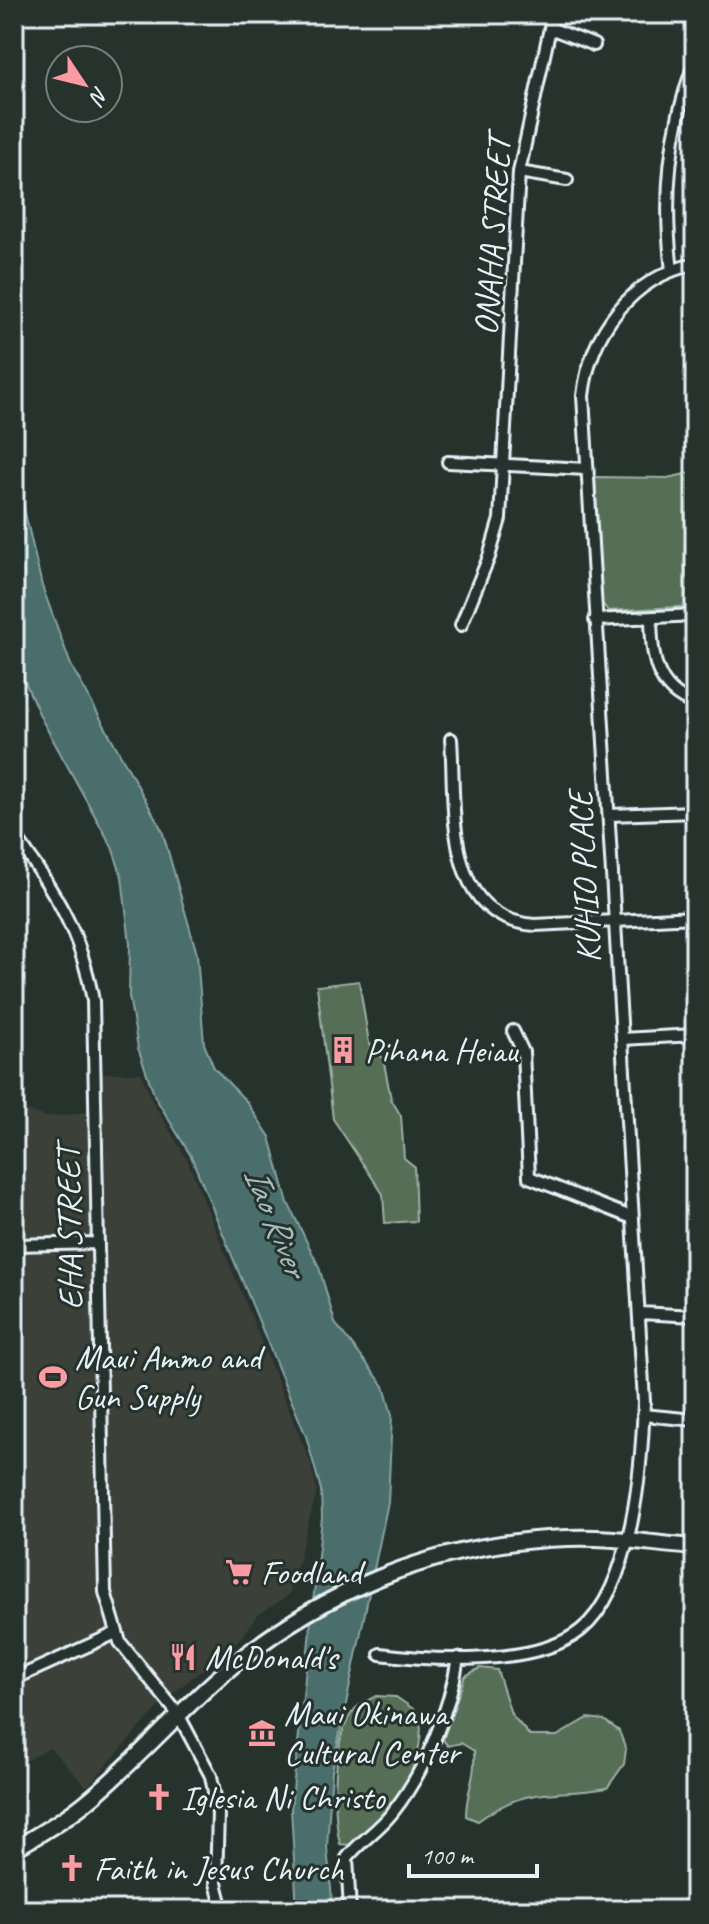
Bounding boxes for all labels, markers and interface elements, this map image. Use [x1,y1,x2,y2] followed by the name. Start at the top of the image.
[44,44,124,124] north arrow
[82,81,115,111] text: N
[464,127,521,337] street label: ONAHA STREET
[558,786,610,964] street label: KUHIO PLACE
[365,1029,520,1072] place label: Pihana Heiau
[328,1035,358,1065] building icon: Pihana Heiau
[46,1138,92,1310] street label: EHA STREET
[233,1160,321,1287] water label: Iao River
[75,1336,266,1418] place label: Maui Ammo and Gun Supply
[38,1362,68,1392] sports icon: Maui Ammo and Gun Supply
[261,1551,366,1594] place label: Foodland
[224,1557,254,1587] supermarket icon: Foodland
[205,1636,340,1679] place label: McDonald's
[168,1642,198,1672] restaurant icon: McDonald's
[284,1692,463,1774] place label: Maui Okinawa Cultural Center
[247,1718,277,1748] museum icon: Maui Okinawa Cultural Center
[181,1776,386,1819] place label: Iglesia Ni Christo
[144,1782,174,1812] church icon: Iglesia Ni Christo
[409,1828,537,1878] scale bar
[421,1841,475,1871] text: 100 m
[94,1847,344,1890] place label: Faith in Jesus Church
[57,1853,87,1883] church icon: Faith in Jesus Church

